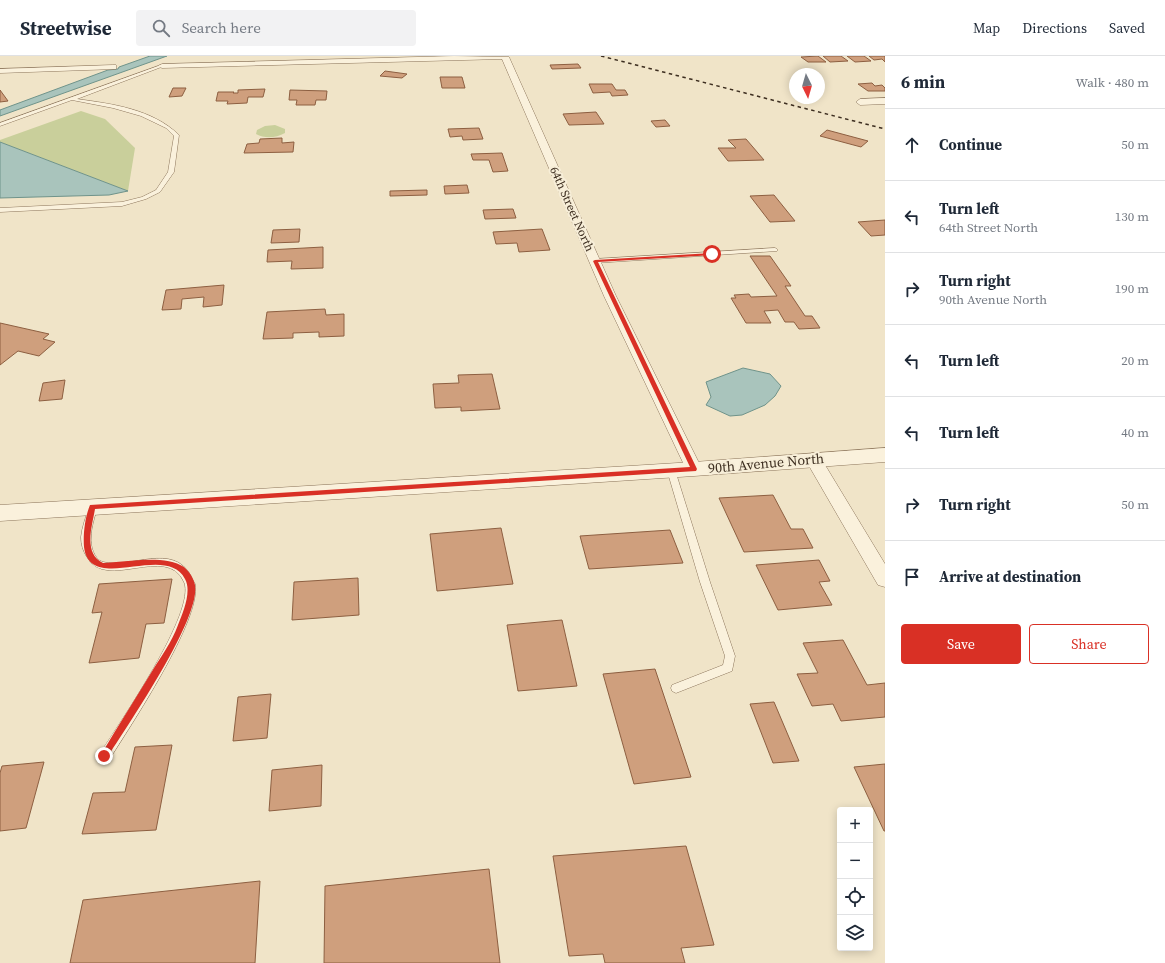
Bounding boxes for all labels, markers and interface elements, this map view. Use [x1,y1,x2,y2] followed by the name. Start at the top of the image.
[136,10,416,46] search box
[20,15,112,41] text: Streetwise
[150,17,172,39] icon: search
[182,17,261,38] text: Search here
[973,18,1000,38] text: Map
[1022,18,1087,38] text: Directions
[1109,18,1145,38] text: Saved
[789,68,825,104] north arrow
[901,70,945,94] text: 6 min
[1076,74,1149,91] text: Walk · 480 m
[901,134,923,156] icon: ahead
[939,134,1002,155] text: Continue
[1121,136,1149,153] text: 50 m
[546,164,598,254] street label: 64th Street North
[939,198,999,219] text: Turn left
[901,206,923,228] icon: left
[1115,208,1149,225] text: 130 m
[939,219,1038,236] text: 64th Street North
[703,245,721,263] route start
[939,270,1011,291] text: Turn right
[901,278,923,300] icon: right
[1115,280,1149,297] text: 190 m
[939,291,1047,308] text: 90th Avenue North
[901,350,923,372] icon: left
[939,350,999,371] text: Turn left
[1121,352,1149,369] text: 20 m
[901,422,923,444] icon: left
[939,422,999,443] text: Turn left
[1121,424,1149,441] text: 40 m
[707,448,825,478] street label: 90th Avenue North
[901,494,923,516] icon: right
[939,494,1011,515] text: Turn right
[1121,496,1149,513] text: 50 m
[901,566,923,588] icon: arrive
[939,566,1081,587] text: Arrive at destination
[901,624,1021,664] button: Save
[1029,624,1149,664] button: Share
[95,747,113,765] route end
[837,807,873,951] map controls
[837,807,873,843] button: +
[837,843,873,879] button: −
[837,879,873,915] button: locate
[837,915,873,951] button: layers

